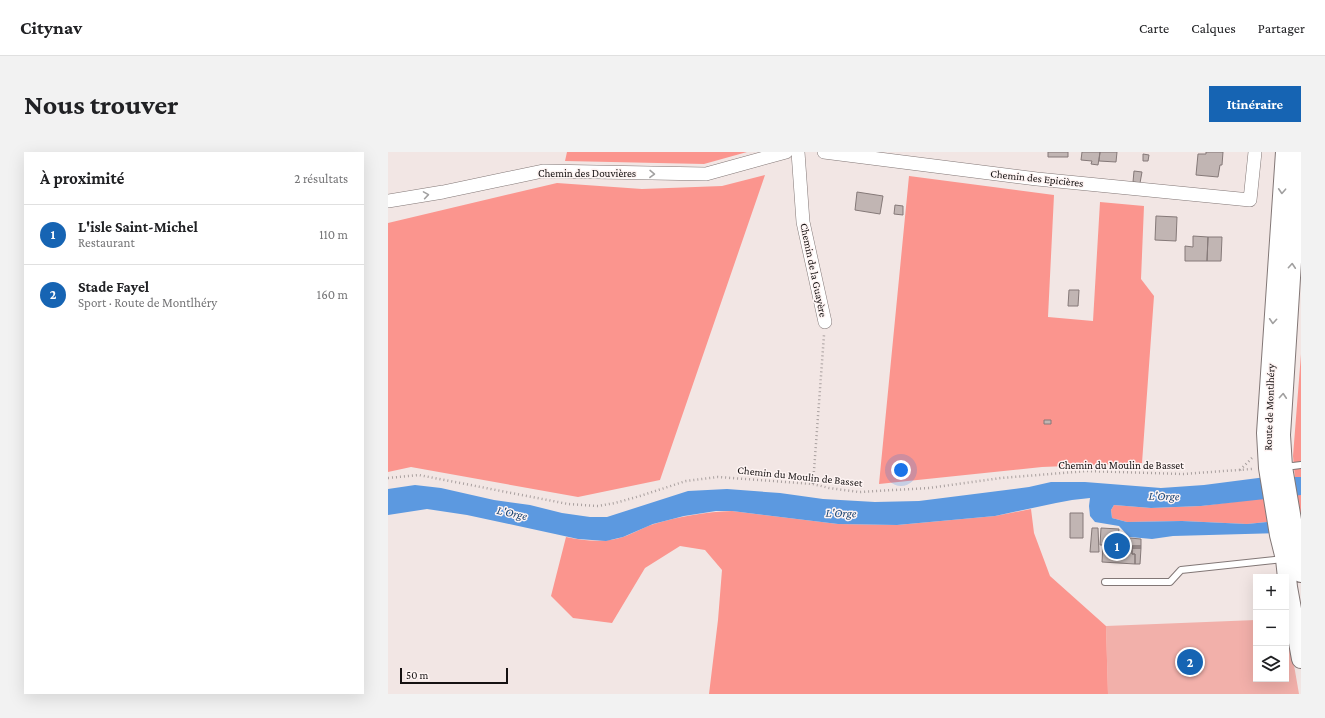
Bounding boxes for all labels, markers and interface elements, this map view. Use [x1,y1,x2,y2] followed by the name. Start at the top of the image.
[20,17,82,38] text: Citynav
[1139,20,1169,36] text: Carte
[1191,20,1236,36] text: Calques
[1258,20,1305,36] text: Partager
[1209,86,1301,122] button: Itinéraire
[24,89,178,120] text: Nous trouver
[538,167,636,179] street label: Chemin des Douvières
[990,167,1084,190] street label: Chemin des Epicières
[40,169,124,188] text: À proximité
[649,170,655,178] one-way arrow
[294,171,348,186] text: 2 résultats
[1278,188,1287,194] one-way arrow
[423,191,430,199] one-way arrow
[78,219,198,235] text: L'isle Saint-Michel
[797,222,830,318] street label: Chemin de la Guayère
[51,227,55,242] text: 1
[319,227,348,242] text: 110 m
[78,235,135,250] text: Restaurant
[1287,263,1296,269] one-way arrow
[78,279,149,295] text: Stade Fayel
[50,287,56,302] text: 2
[317,287,348,302] text: 160 m
[78,295,217,310] text: Sport · Route de Montlhéry
[1269,318,1278,324] one-way arrow
[1261,362,1278,451] street label: Route de Montlhéry
[1279,393,1288,399] one-way arrow
[1058,459,1184,471] street label: Chemin du Moulin de Basset
[891,460,911,480] your location
[737,463,863,489] street label: Chemin du Moulin de Basset
[1149,489,1180,503] water label: L'Orge
[496,503,529,523] water label: L'Orge
[826,506,857,520] water label: L'Orge
[1104,531,1130,561] pin: 1
[1253,574,1289,682] map controls
[1253,574,1289,610] button: +
[1253,610,1289,646] button: −
[1253,646,1289,682] button: layers
[1177,647,1203,677] pin: 2
[400,666,508,685] scale bar
[406,669,428,681] text: 50 m

